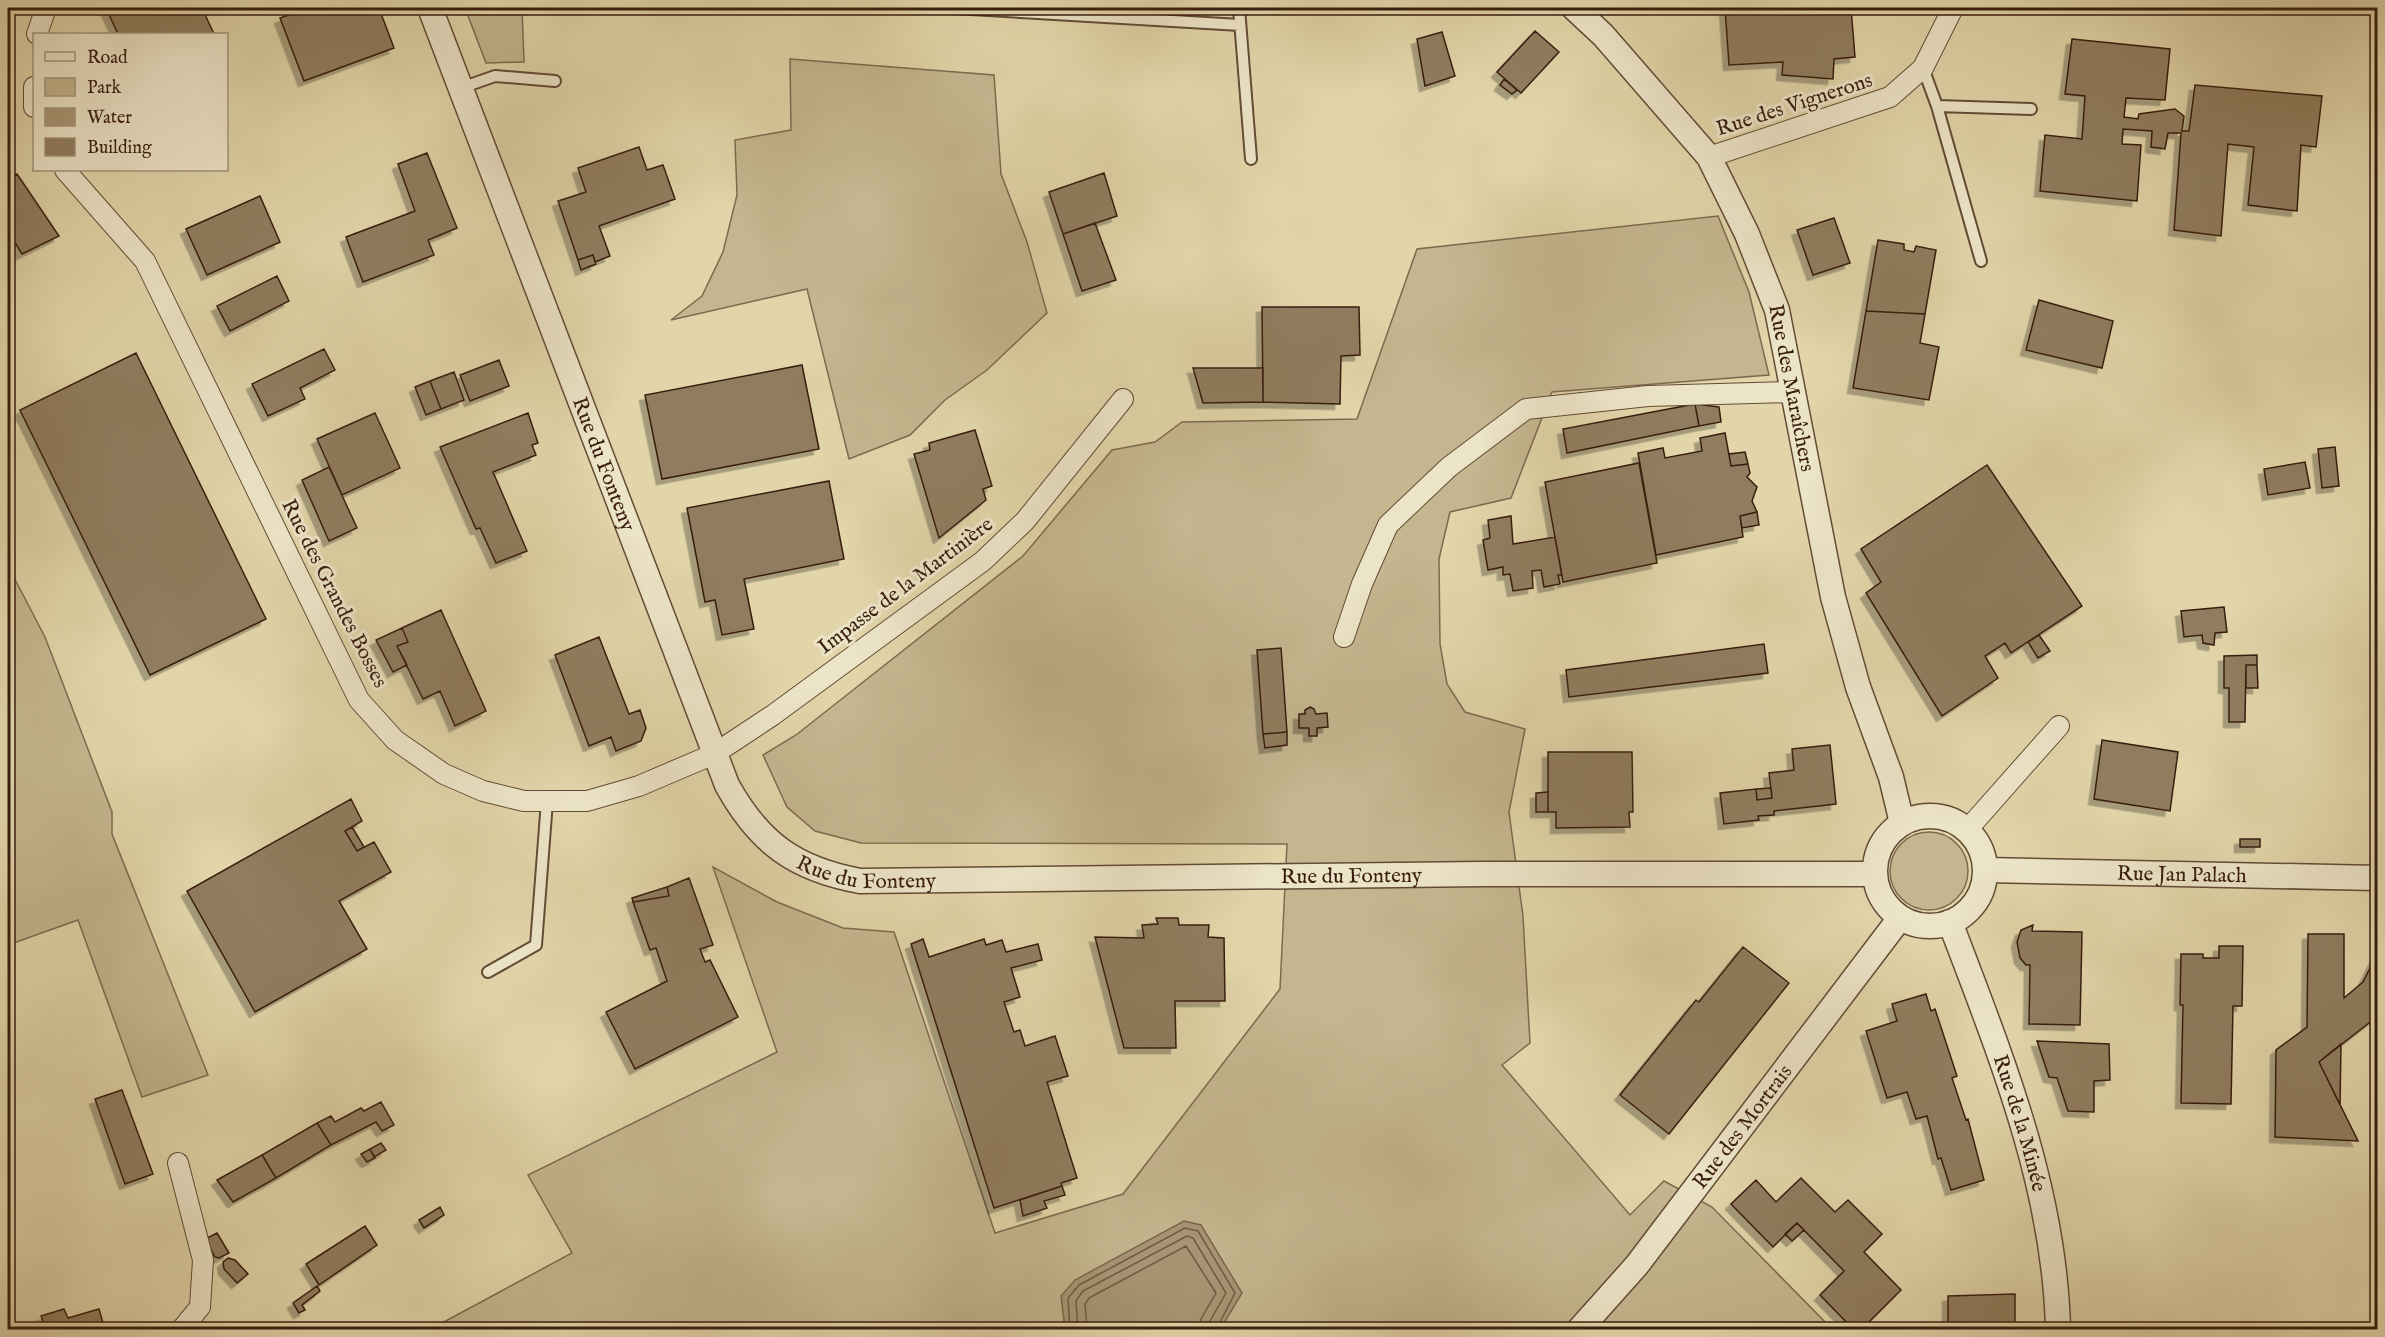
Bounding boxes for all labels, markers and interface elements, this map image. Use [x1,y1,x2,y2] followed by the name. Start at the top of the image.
[33,33,228,171] legend
[87,47,128,70] text: Road
[1713,67,1876,143] street label: Rue des Vignerons
[87,77,122,100] text: Park
[87,107,132,130] text: Water
[87,137,152,160] text: Building
[1761,302,1820,474] street label: Rue des Maraîchers
[565,393,641,536] street label: Rue du Fonteny
[274,495,393,693] street label: Rue des Grandes Bosses
[813,511,999,661] street label: Impasse de la Martinière
[792,850,937,896] street label: Rue du Fonteny
[2117,861,2247,890] street label: Rue Jan Palach
[1280,863,1423,891] street label: Rue du Fonteny
[1986,1051,2052,1195] street label: Rue de la Minée
[1687,1060,1799,1195] street label: Rue des Mortrais

